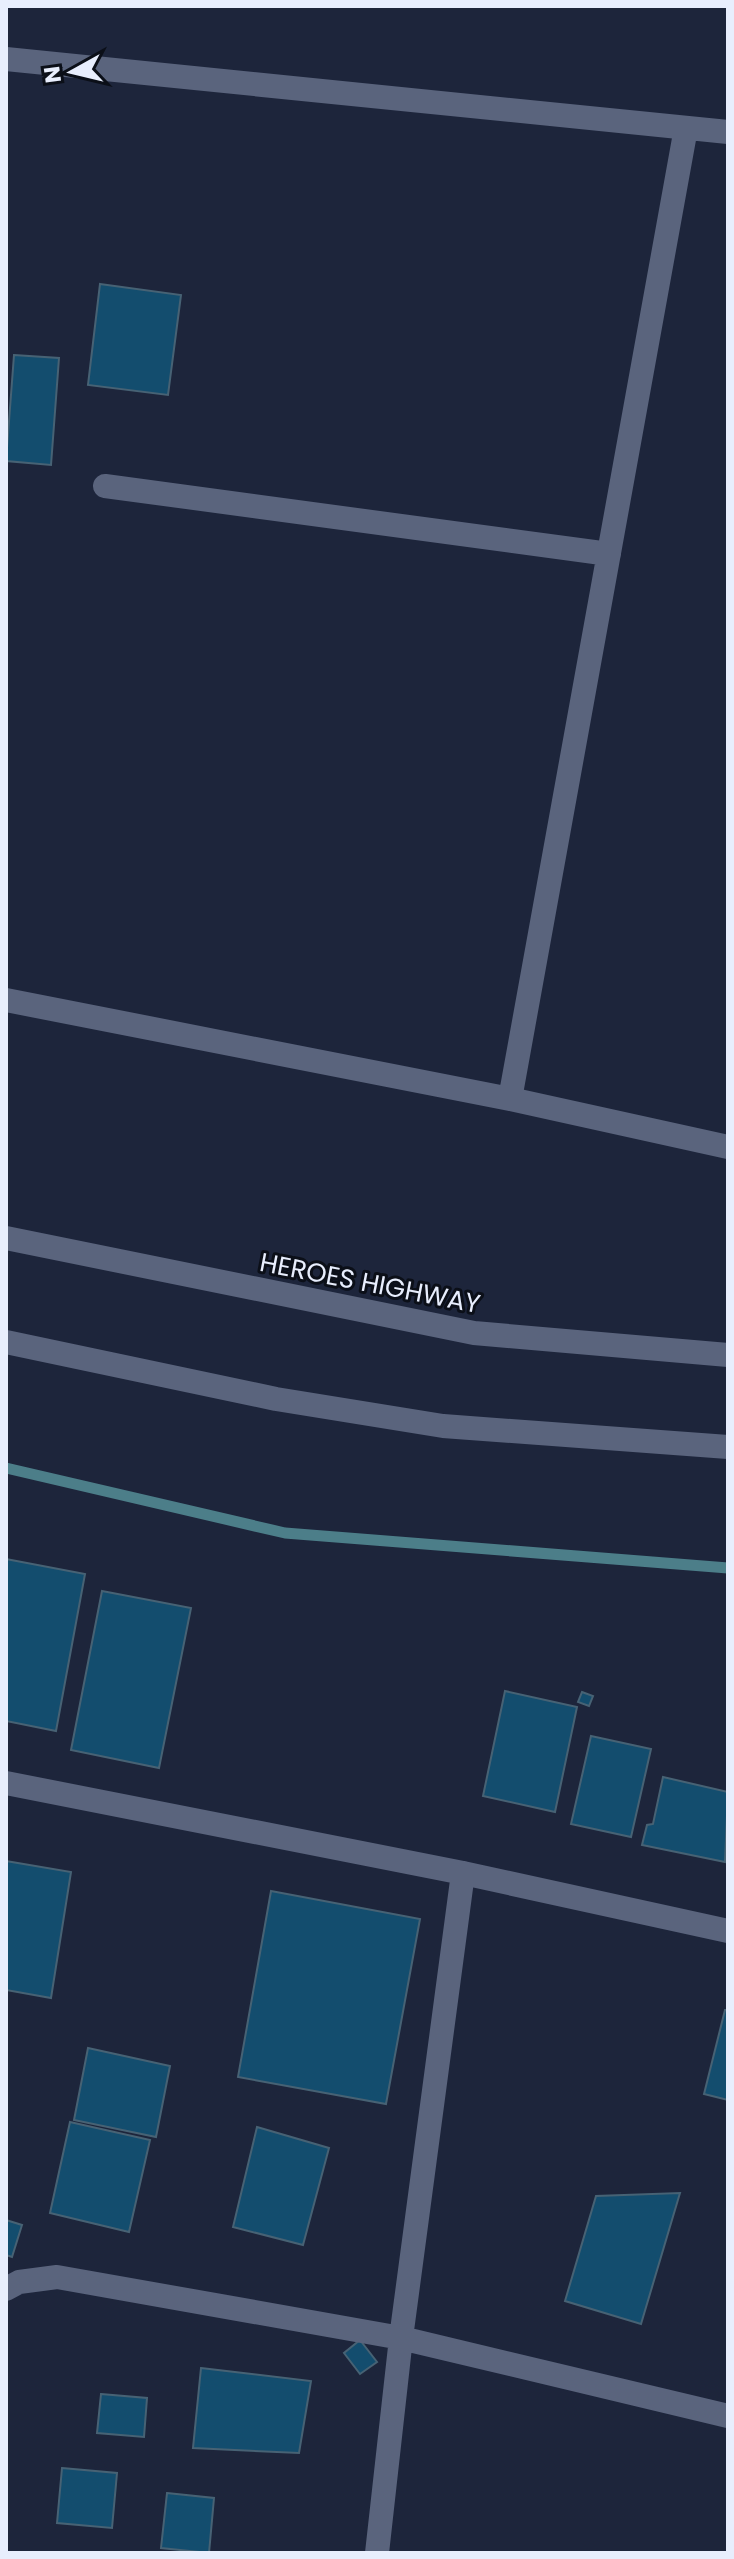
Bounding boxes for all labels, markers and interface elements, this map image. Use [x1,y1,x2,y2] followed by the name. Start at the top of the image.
[32,32,112,112] north arrow
[36,64,69,85] text: N
[257,1244,483,1322] street label: HEROES HIGHWAY

